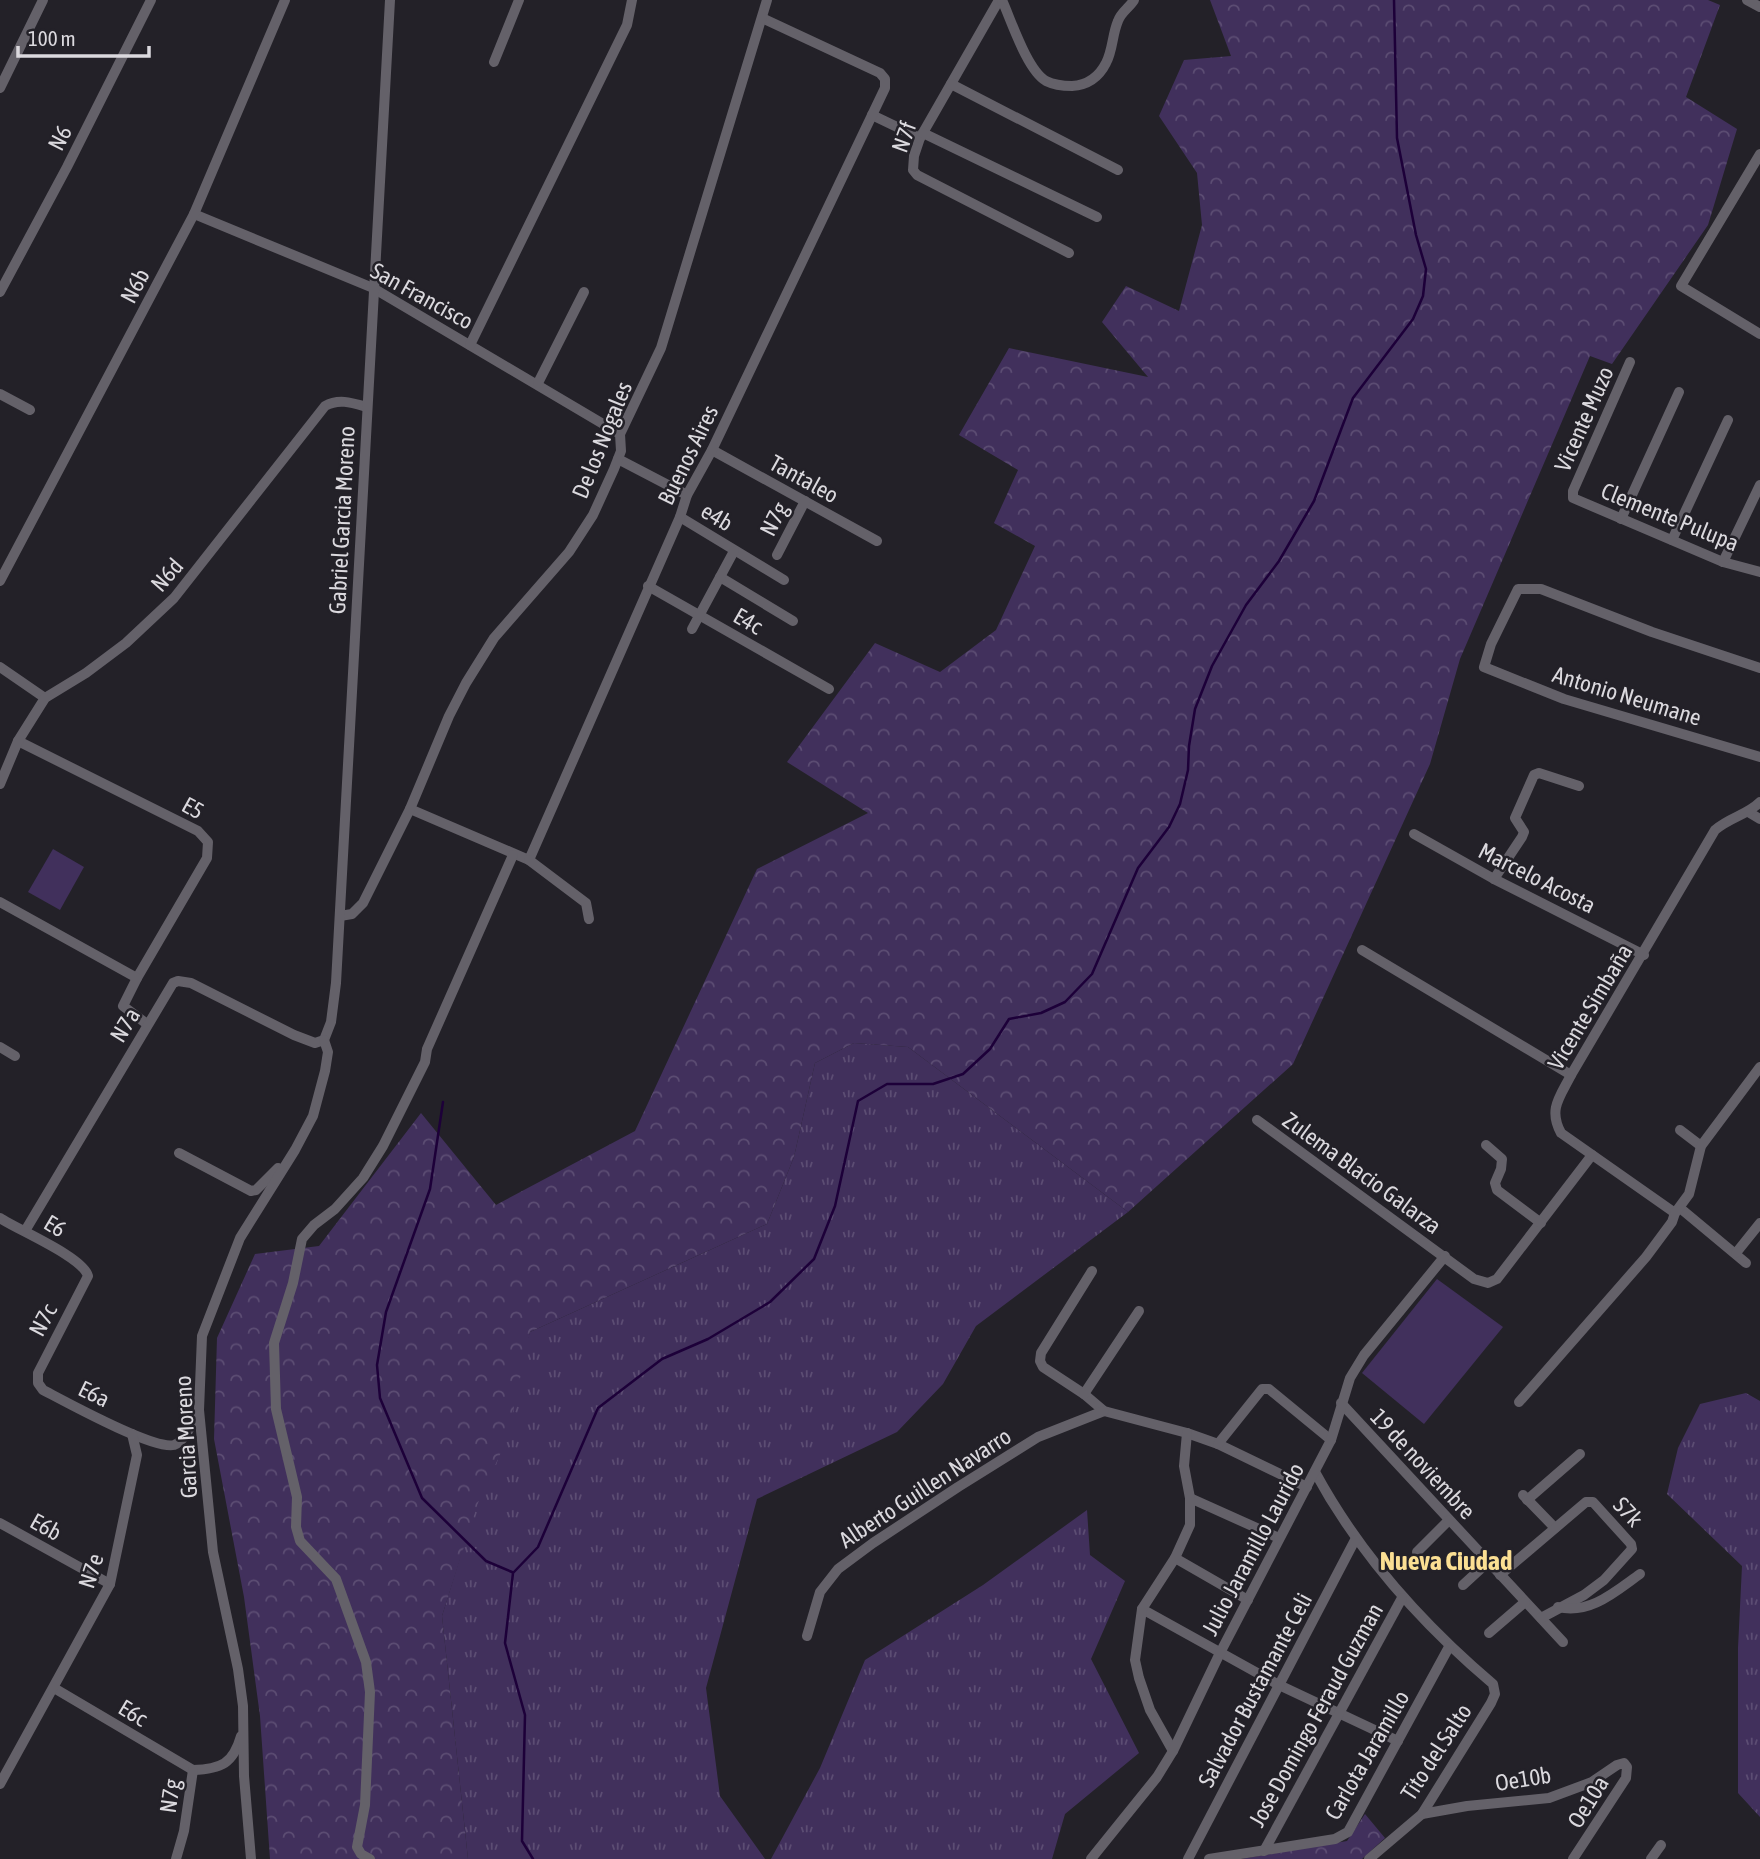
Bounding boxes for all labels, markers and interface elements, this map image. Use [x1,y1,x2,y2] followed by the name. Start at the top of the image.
[18,14,149,58] scale bar
[28,26,76,50] text: 100 m
[887,118,921,156] street label: N7f
[43,121,77,155] street label: N6
[366,257,478,335] street label: San Francisco
[115,264,155,308] street label: N6b
[1549,363,1619,475] street label: Vicente Muzo
[567,378,637,502] street label: De los Nogales
[653,401,723,509] street label: Buenos Aires
[324,425,360,615] street label: Gabriel Garcia Moreno
[765,450,843,508] street label: Tantaleo
[1597,478,1743,556] street label: Clemente Pulupa
[697,498,737,536] street label: e4b
[755,498,793,540] street label: N7g
[146,553,188,597] street label: N6d
[729,602,768,640] street label: E4c
[1550,661,1704,731] street label: Antonio Neumane
[178,792,208,824] street label: E5
[1474,837,1600,919] street label: Marcelo Acosta
[1542,940,1638,1074] street label: Vicente Simbaña
[105,1003,145,1047] street label: N7a
[1278,1107,1446,1239] street label: Zulema Blacio Galarza
[39,1210,71,1242] street label: E6
[24,1299,62,1341] street label: N7c
[74,1375,114,1413] street label: E6a
[170,1375,202,1499] street label: Garcia Moreno
[1365,1404,1481,1524] street label: 19 de noviembre
[834,1423,1016,1553] street label: Alberto Guillen Navarro
[1197,1459,1309,1639] street label: Julio Jaramillo Laurido
[1608,1492,1648,1532] street label: S7k
[26,1508,66,1546] street label: E6b
[1380,1546,1512,1576] district label: Nueva Ciudad
[73,1550,109,1592] street label: N7e
[1193,1589,1317,1791] street label: Salvador Bustamante Celi
[1244,1599,1388,1831] street label: Jose Domingo Feraud Guzman
[1320,1686,1414,1824] street label: Carlota Jaramillo
[114,1694,153,1732] street label: E6c
[1395,1699,1477,1805] street label: Tito del Salto
[1493,1762,1553,1796] street label: Oe10b
[1562,1771,1614,1833] street label: Oe10a
[155,1777,185,1815] street label: N7g

